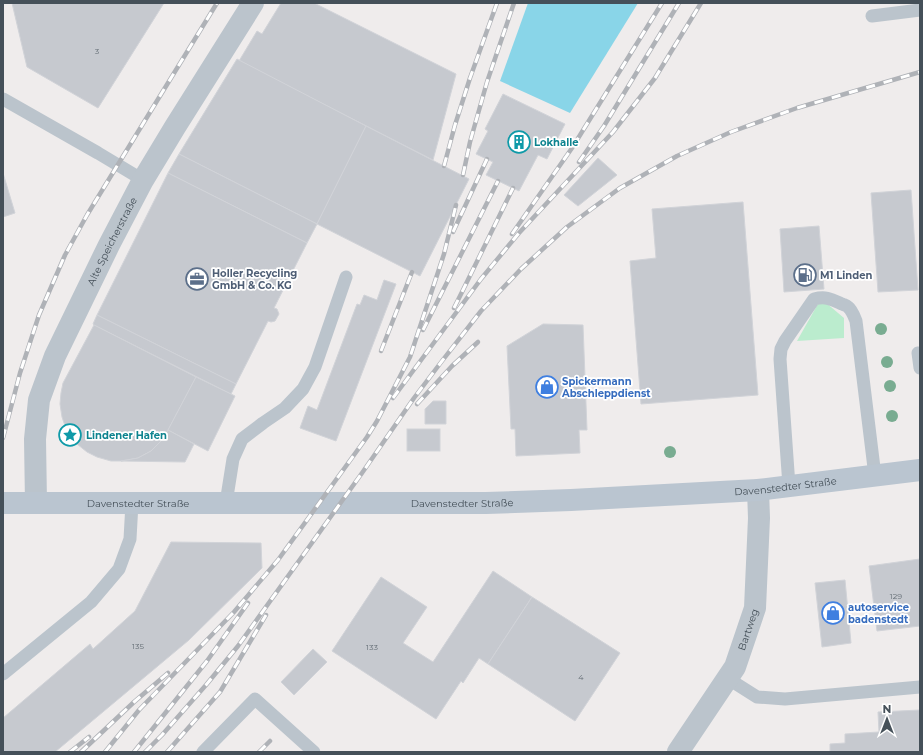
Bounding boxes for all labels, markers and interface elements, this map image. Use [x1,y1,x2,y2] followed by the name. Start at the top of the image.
[95,46,100,56] house number: 3
[506,129,532,155] building icon: Lokhalle
[534,136,579,149] place label: Lokhalle
[84,195,139,288] street label: Alte Speicherstraße
[792,262,818,288] fuel station icon: M1 Linden
[184,266,210,292] office icon: Holler Recycling GmbH & Co. KG
[212,267,297,292] place label: Holler Recycling GmbH & Co. KG
[820,269,873,282] place label: M1 Linden
[534,374,560,400] shop icon: Spickermann Abschleppdienst
[561,375,651,400] place label: Spickermann Abschleppdienst
[57,422,83,448] place icon: Lindener Hafen
[86,429,167,442] place label: Lindener Hafen
[734,474,837,498] street label: Davenstedter Straße
[411,496,514,510] street label: Davenstedter Straße
[87,497,189,510] street label: Davenstedter Straße
[890,591,902,601] house number: 129
[820,600,846,626] shop icon: autoservice badenstedt
[848,601,909,626] place label: autoservice badenstedt
[735,607,761,652] street label: Bartweg
[132,641,144,651] house number: 135
[366,642,378,652] house number: 133
[578,672,584,682] house number: 4
[867,699,907,739] north arrow
[883,702,891,716] text: N

